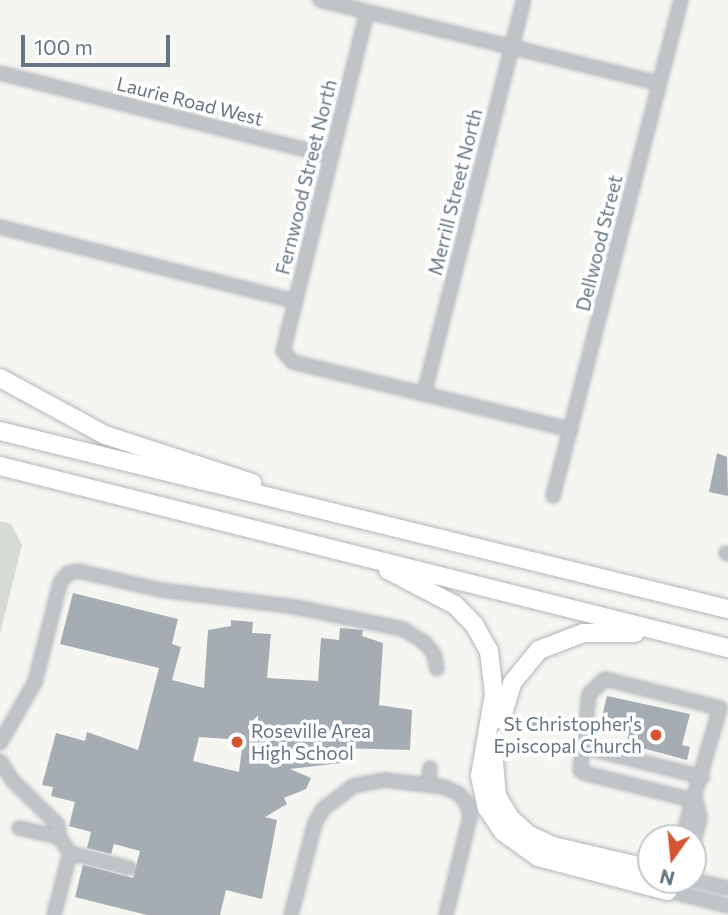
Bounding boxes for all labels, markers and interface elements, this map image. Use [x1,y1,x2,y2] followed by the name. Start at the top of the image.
[24,21,173,65] scale bar
[34,34,93,59] text: 100 m
[114,72,266,130] street label: Laurie Road West
[271,77,341,277] street label: Fernwood Street North
[423,106,487,278] street label: Merrill Street North
[571,173,627,313] street label: Dellwood Street
[494,713,642,757] place label: St Christopher's Episcopal Church
[251,720,371,764] place label: Roseville Area High School
[648,727,664,743] marker: St Christopher's Episcopal Church
[229,734,245,750] marker: Roseville Area High School
[637,824,707,894] north arrow
[657,865,677,891] text: N

